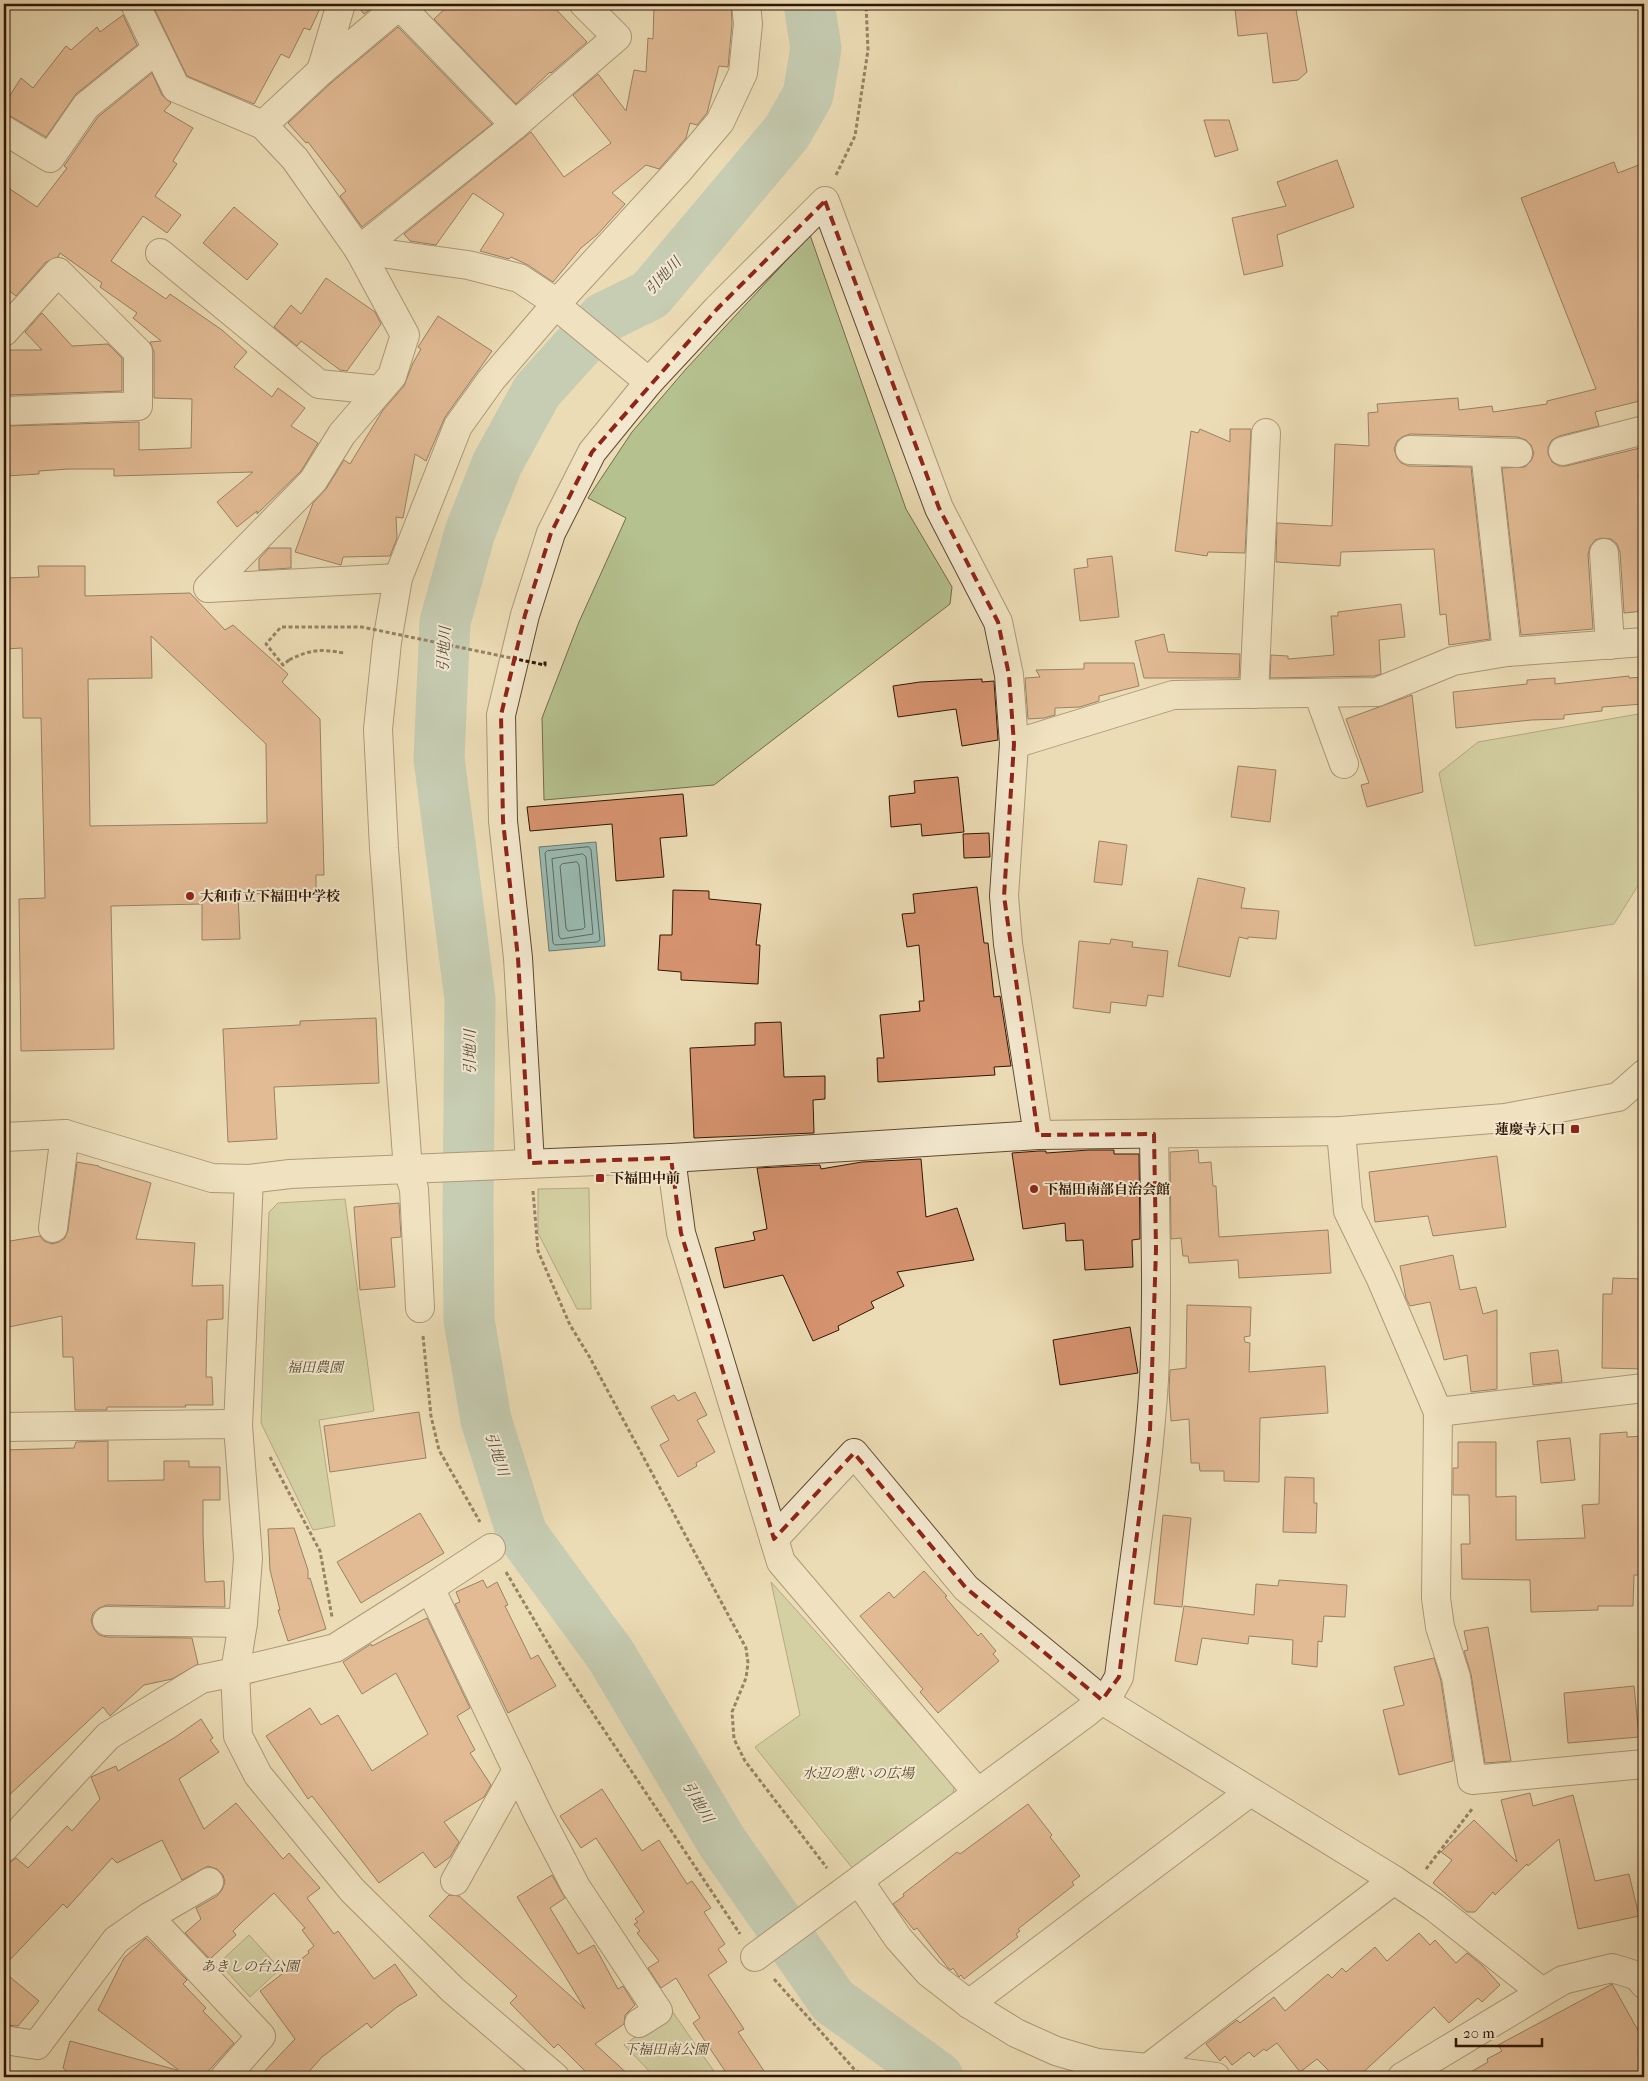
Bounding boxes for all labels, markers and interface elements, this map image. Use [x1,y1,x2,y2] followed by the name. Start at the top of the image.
[641,252,686,299] water label: 引地川
[434,624,454,672] water label: 引地川
[200,888,340,905] place label: 大和市立下福田中学校
[184,890,196,902] marker: 大和市立下福田中学校
[461,1028,479,1075] water label: 引地川
[1495,1121,1565,1138] place label: 蓮慶寺入口
[1569,1123,1581,1135] marker: 蓮慶寺入口
[610,1170,680,1187] place label: 下福田中前
[594,1172,606,1184] marker: 下福田中前
[1044,1181,1170,1198] place label: 下福田南部自治会館
[1028,1183,1040,1195] marker: 下福田南部自治会館
[287,1359,345,1376] park label: 福田農園
[481,1430,513,1480] water label: 引地川
[802,1765,916,1782] park label: 水辺の憩いの広場
[679,1778,718,1828] water label: 引地川
[201,1958,301,1975] park label: あきしの台公園
[1456,2016,1542,2048] scale bar
[1463,2024,1495,2042] text: 20 m
[624,2041,710,2058] park label: 下福田南公園

